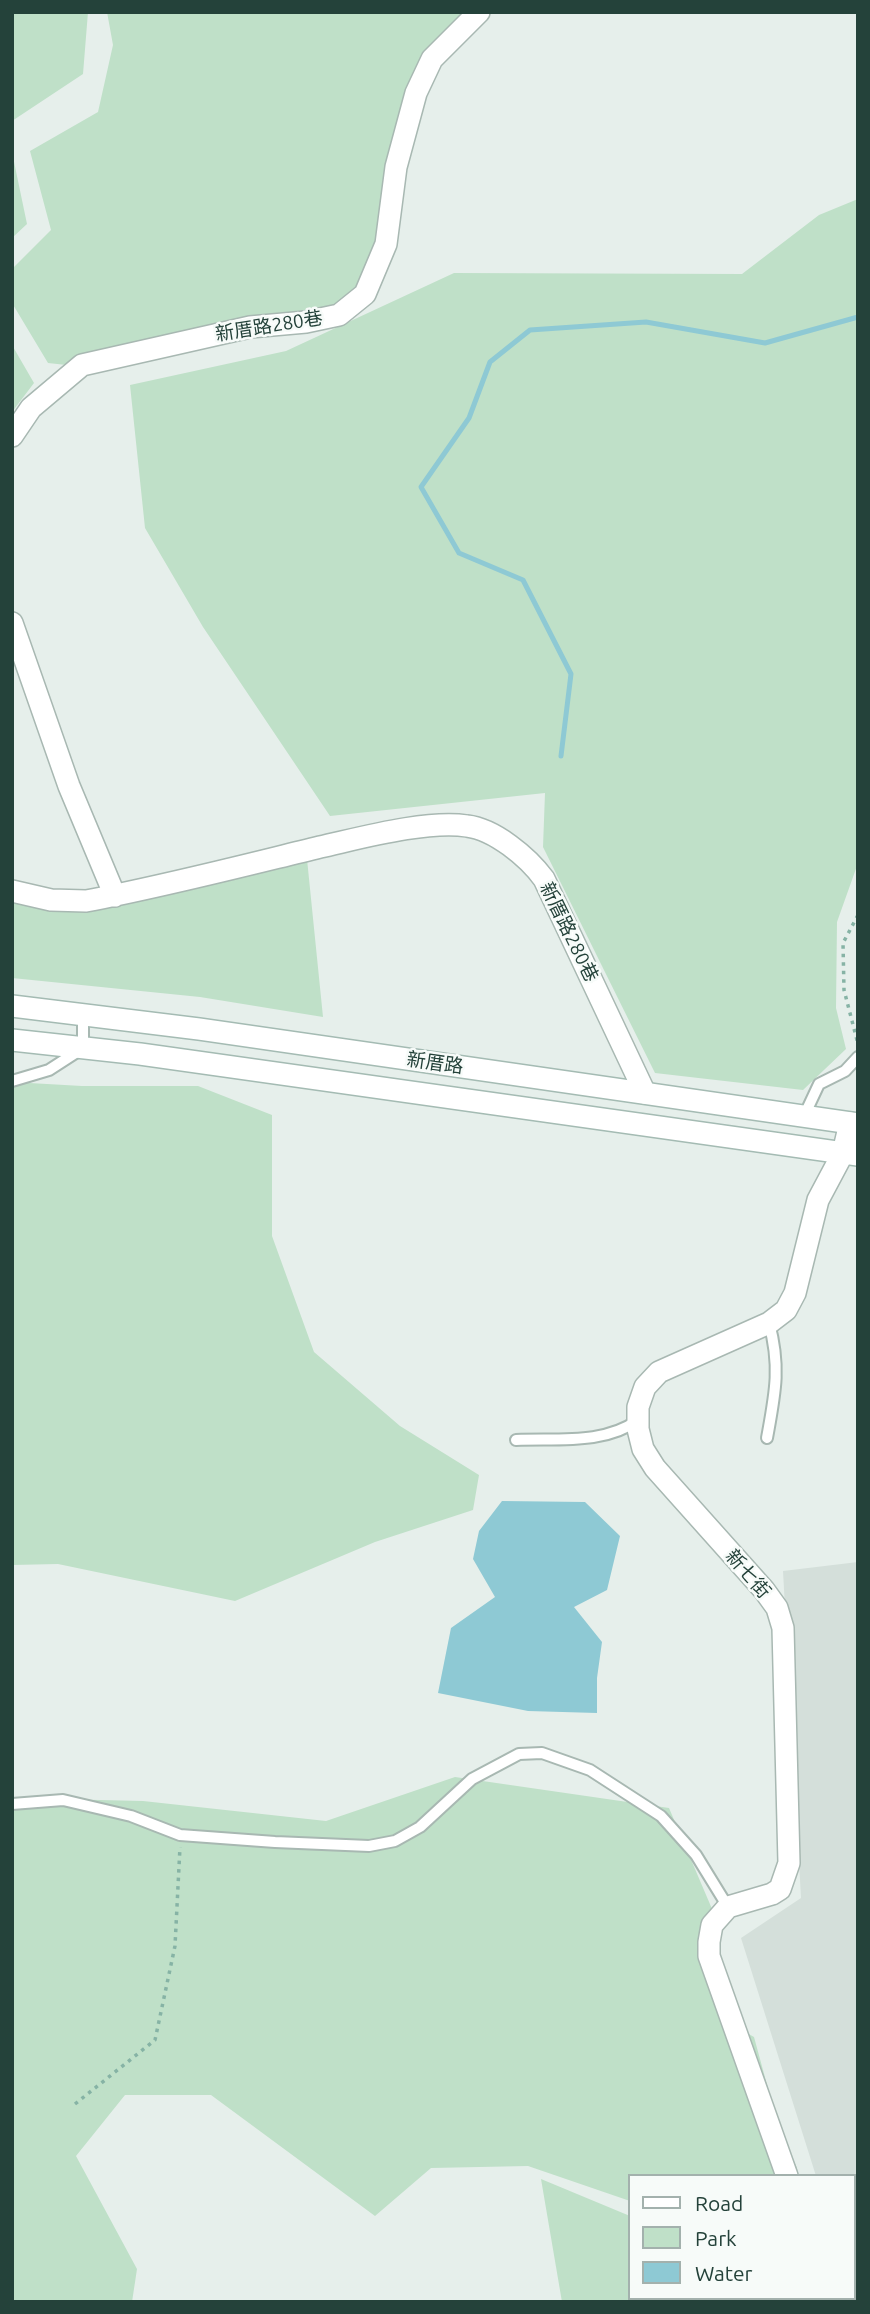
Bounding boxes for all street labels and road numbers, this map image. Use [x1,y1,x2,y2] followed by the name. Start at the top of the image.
[214,306,324,346] street label: 新厝路280巷
[535,878,603,986] street label: 新厝路280巷
[405,1048,465,1078] street label: 新厝路
[721,1545,775,1603] street label: 新七街

